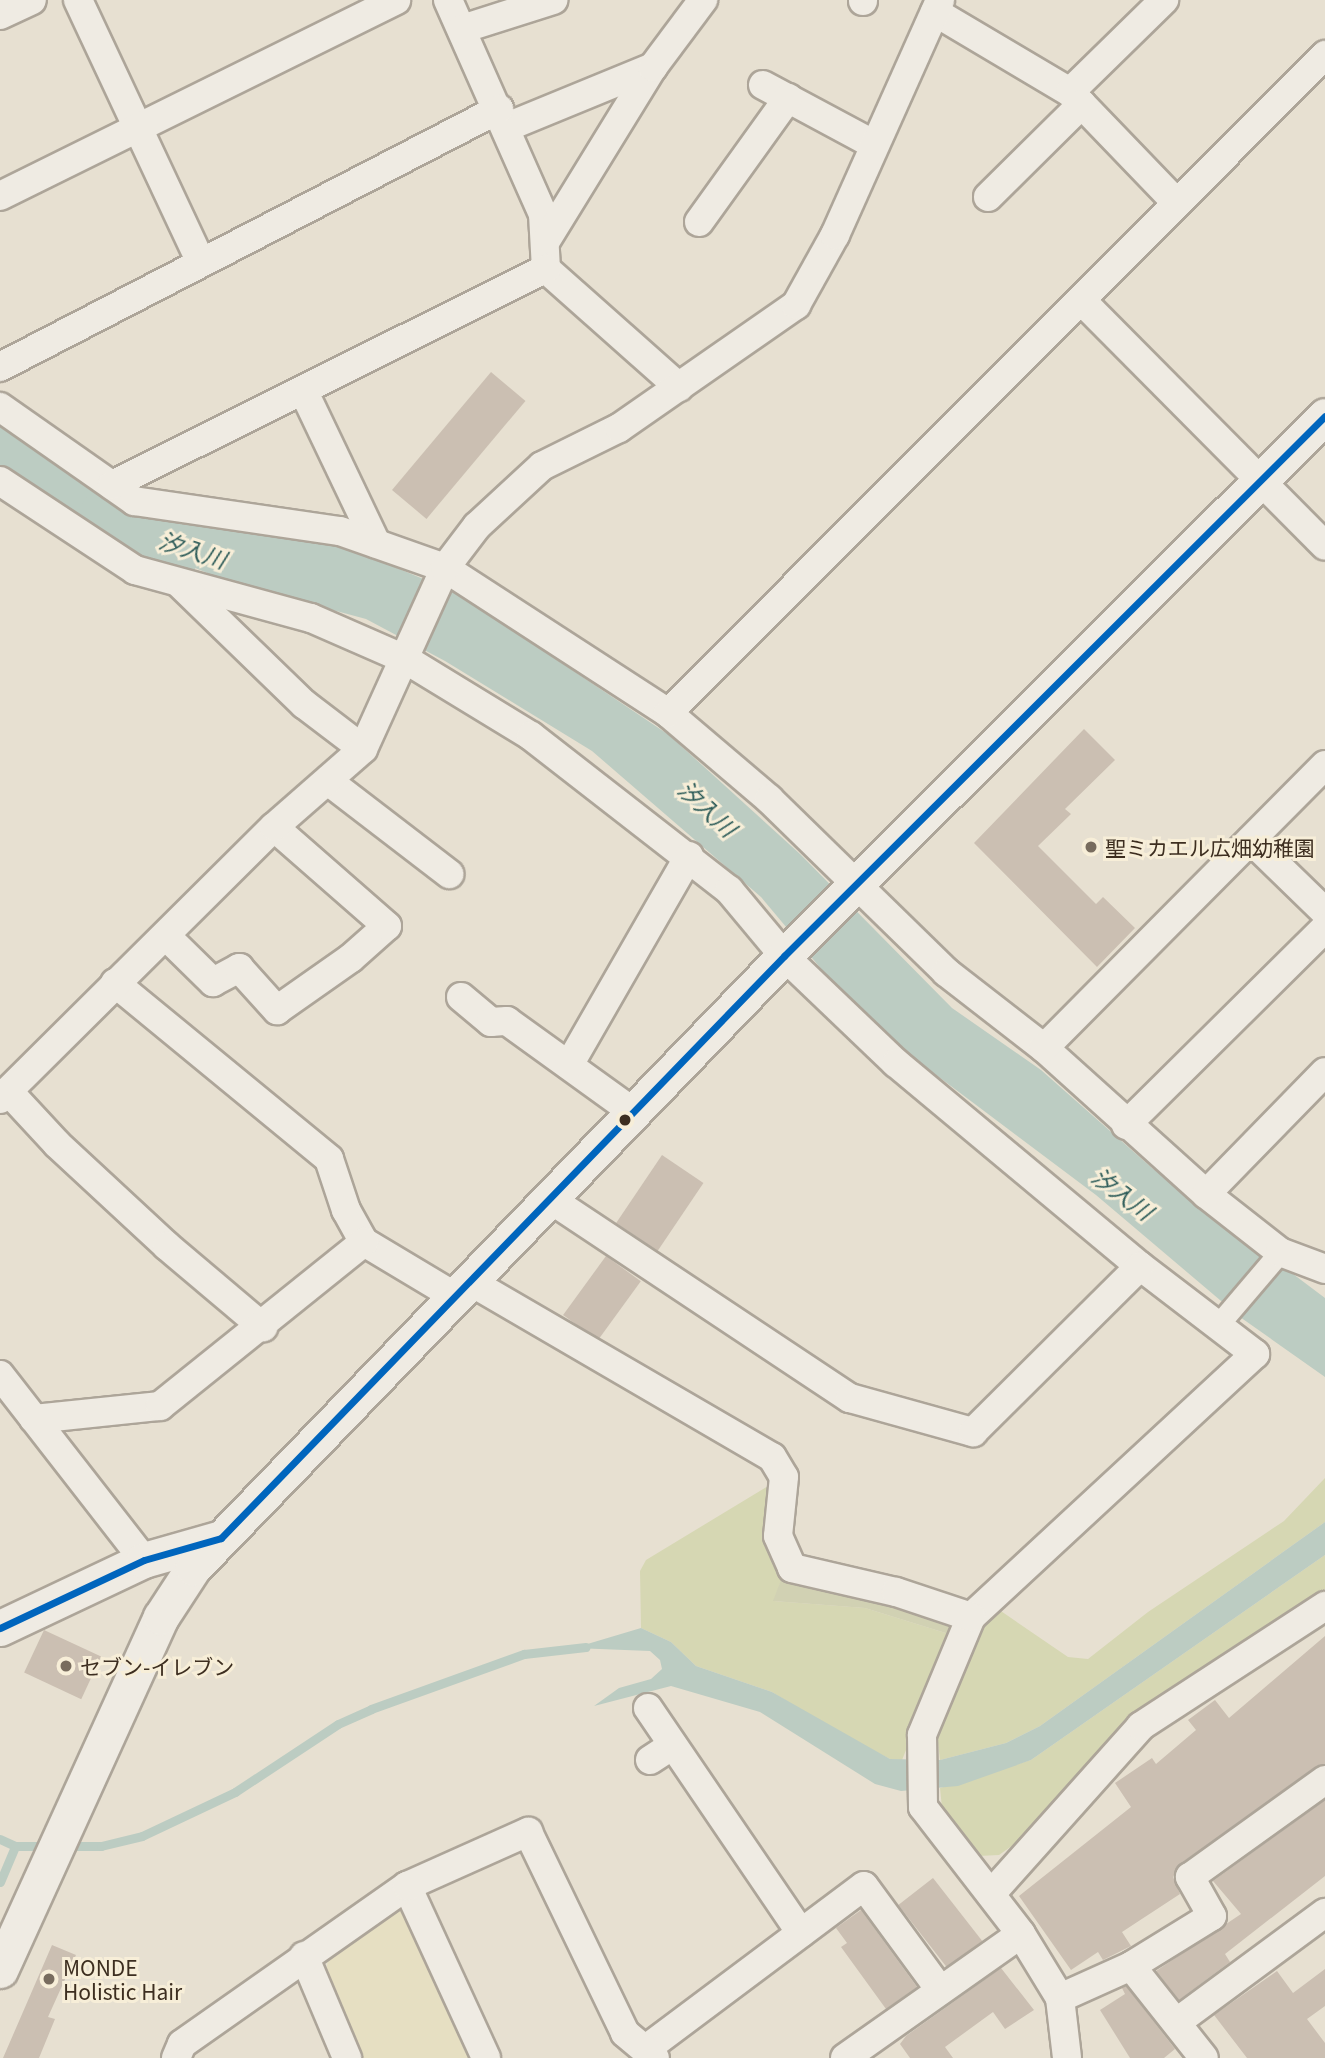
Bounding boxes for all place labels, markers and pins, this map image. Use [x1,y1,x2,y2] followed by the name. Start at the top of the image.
[1105,834,1315,860] place label: 聖ミカエル広畑幼稚園
[1083,839,1099,855] marker: 聖ミカエル広畑幼稚園
[618,1113,632,1127] unlabelled marker
[80,1653,234,1679] place label: セブン-イレブン
[58,1658,74,1674] marker: セブン-イレブン
[63,1954,182,2004] place label: MONDE Holistic Hair
[41,1971,57,1987] marker: MONDE Holistic Hair

